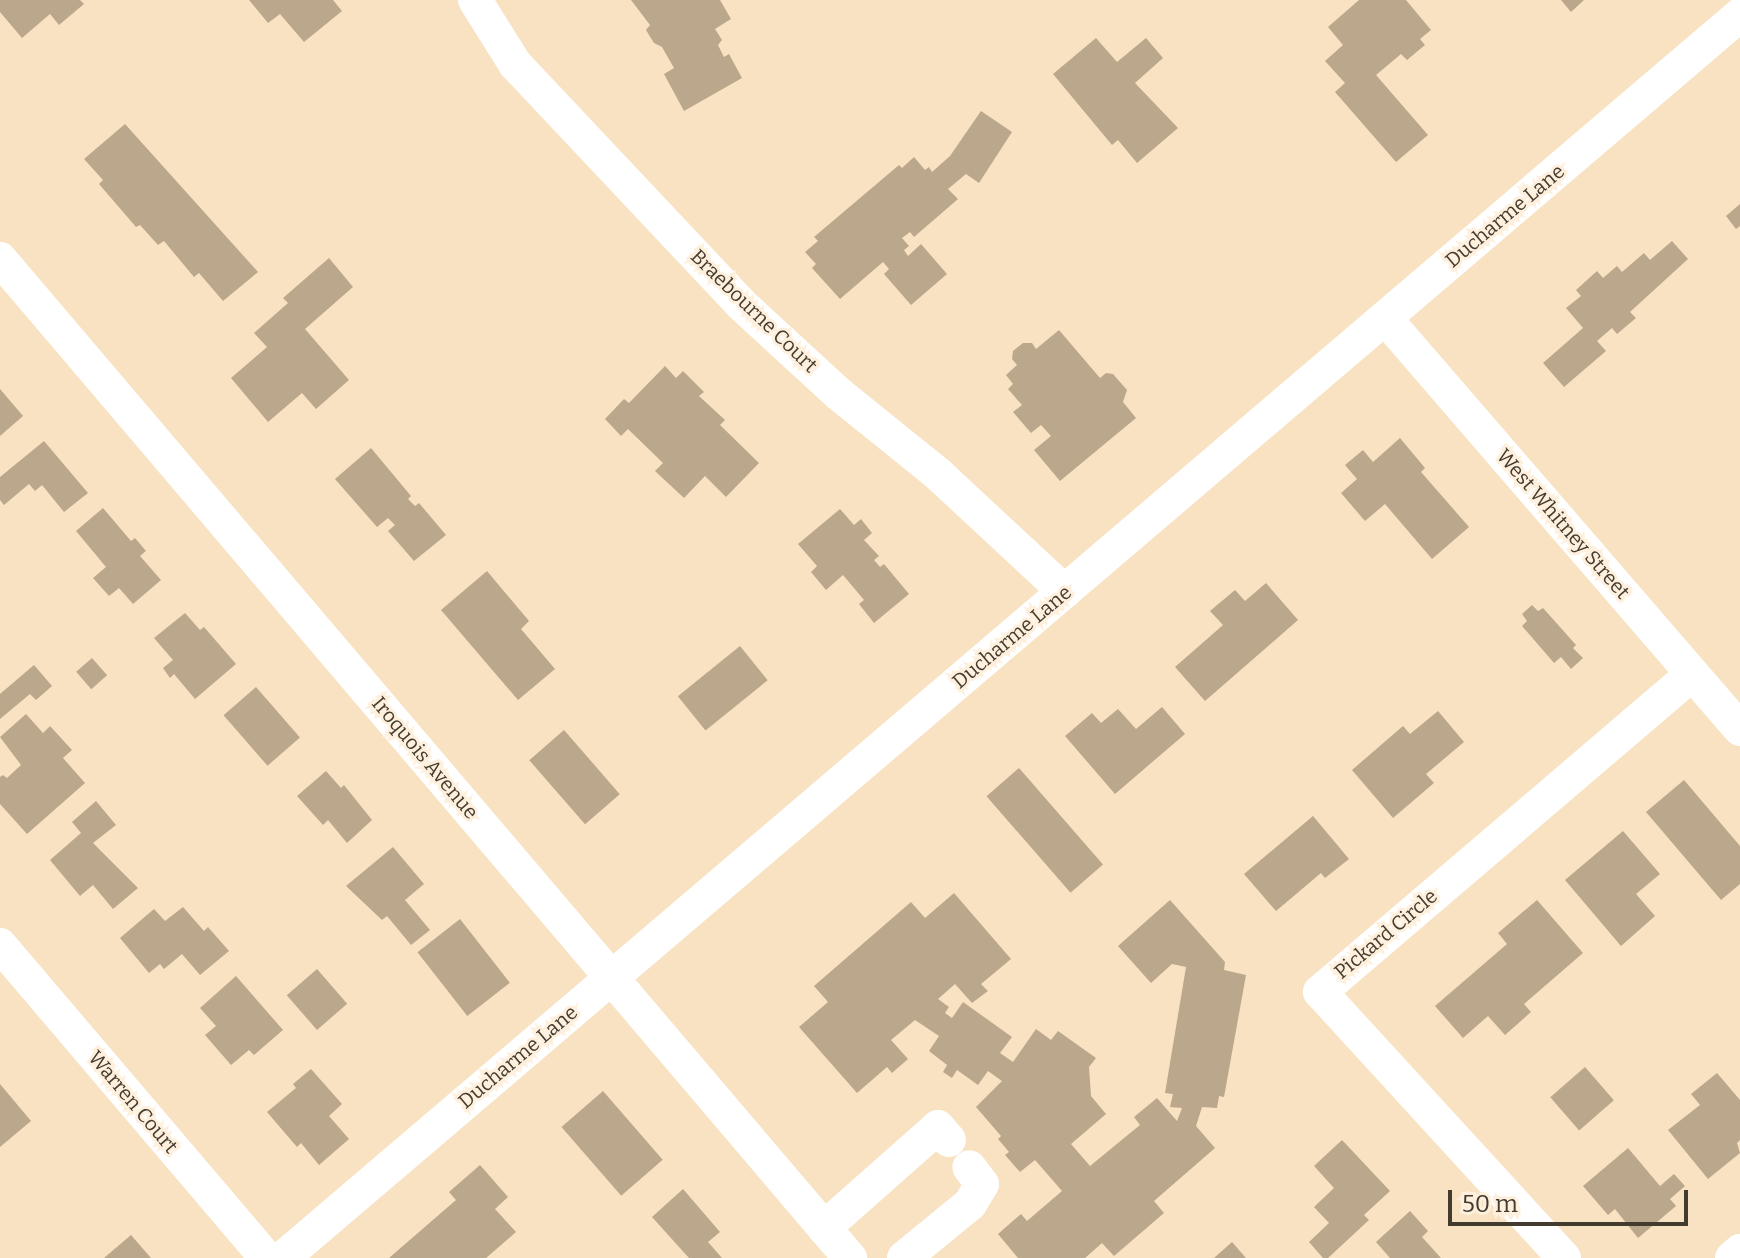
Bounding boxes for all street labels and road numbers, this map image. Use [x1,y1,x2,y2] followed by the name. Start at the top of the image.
[1441,159,1569,273] street label: Ducharme Lane
[686,245,822,377] street label: Braebourne Court
[1491,444,1635,604] street label: West Whitney Street
[948,580,1076,694] street label: Ducharme Lane
[367,692,483,824] street label: Iroquois Avenue
[1330,884,1442,984] street label: Pickard Circle
[454,1000,582,1114] street label: Ducharme Lane
[83,1046,183,1158] street label: Warren Court

